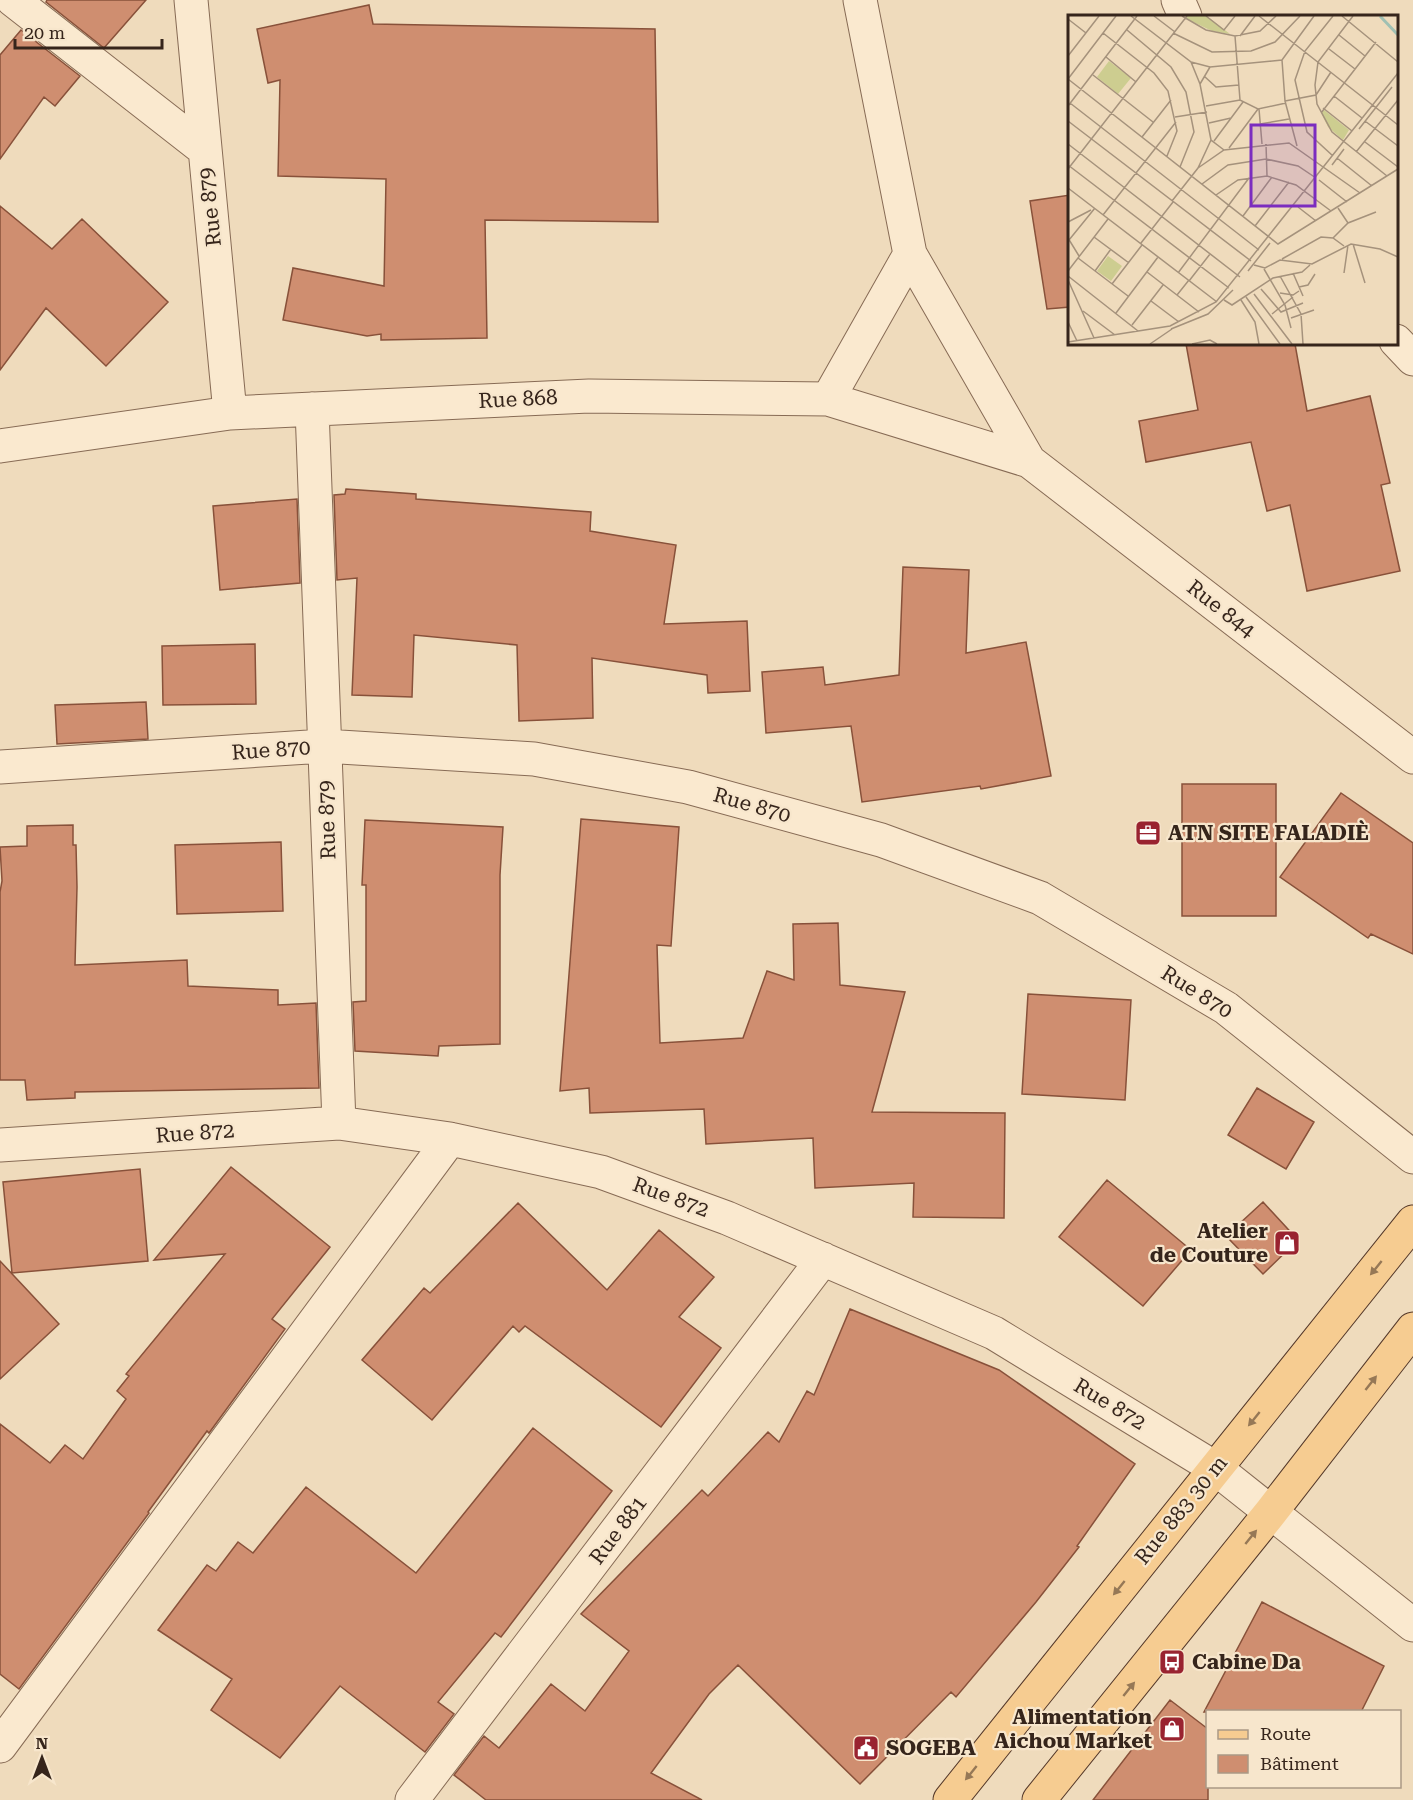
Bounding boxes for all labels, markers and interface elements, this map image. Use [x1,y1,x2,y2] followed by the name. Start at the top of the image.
[15,12,162,50] scale bar
[1068,15,1398,345] inset map
[24,22,65,43] text: 20 m
[194,166,226,248] street label: Rue 879
[478,385,558,413] street label: Rue 868
[1182,575,1260,643] street label: Rue 844
[231,735,311,765] street label: Rue 870
[314,780,340,860] street label: Rue 879
[711,783,793,827] street label: Rue 870
[1133,818,1163,848] office icon: ATN SITE FALADIÈ
[1168,820,1369,845] place label: ATN SITE FALADIÈ
[1157,961,1237,1023] street label: Rue 870
[155,1118,235,1148] street label: Rue 872
[630,1172,712,1222] street label: Rue 872
[1150,1219,1268,1267] place label: Atelier de Couture
[1272,1228,1302,1258] shop icon: Atelier de Couture
[1371,1260,1383,1275] one-way arrow
[1070,1373,1150,1435] street label: Rue 872
[1364,1376,1376,1391] one-way arrow
[1247,1411,1260,1427] one-way arrow
[1130,1451,1232,1569] street label: Rue 883 30 m
[585,1491,651,1569] street label: Rue 881
[1244,1530,1257,1545] one-way arrow
[1113,1580,1126,1595] one-way arrow
[1157,1647,1187,1677] bus stop icon: Cabine Da
[1192,1650,1302,1674] place label: Cabine Da
[1122,1681,1135,1697] one-way arrow
[994,1705,1152,1753] place label: Alimentation Aichou Market
[1206,1710,1401,1788] legend
[1157,1714,1187,1744] shop icon: Alimentation Aichou Market
[1260,1723,1311,1744] text: Route
[12,1728,72,1788] north arrow
[851,1733,881,1763] public building icon: SOGEBA
[36,1734,48,1753] text: N
[886,1736,976,1760] place label: SOGEBA
[1260,1753,1339,1774] text: Bâtiment
[966,1766,978,1781] one-way arrow

